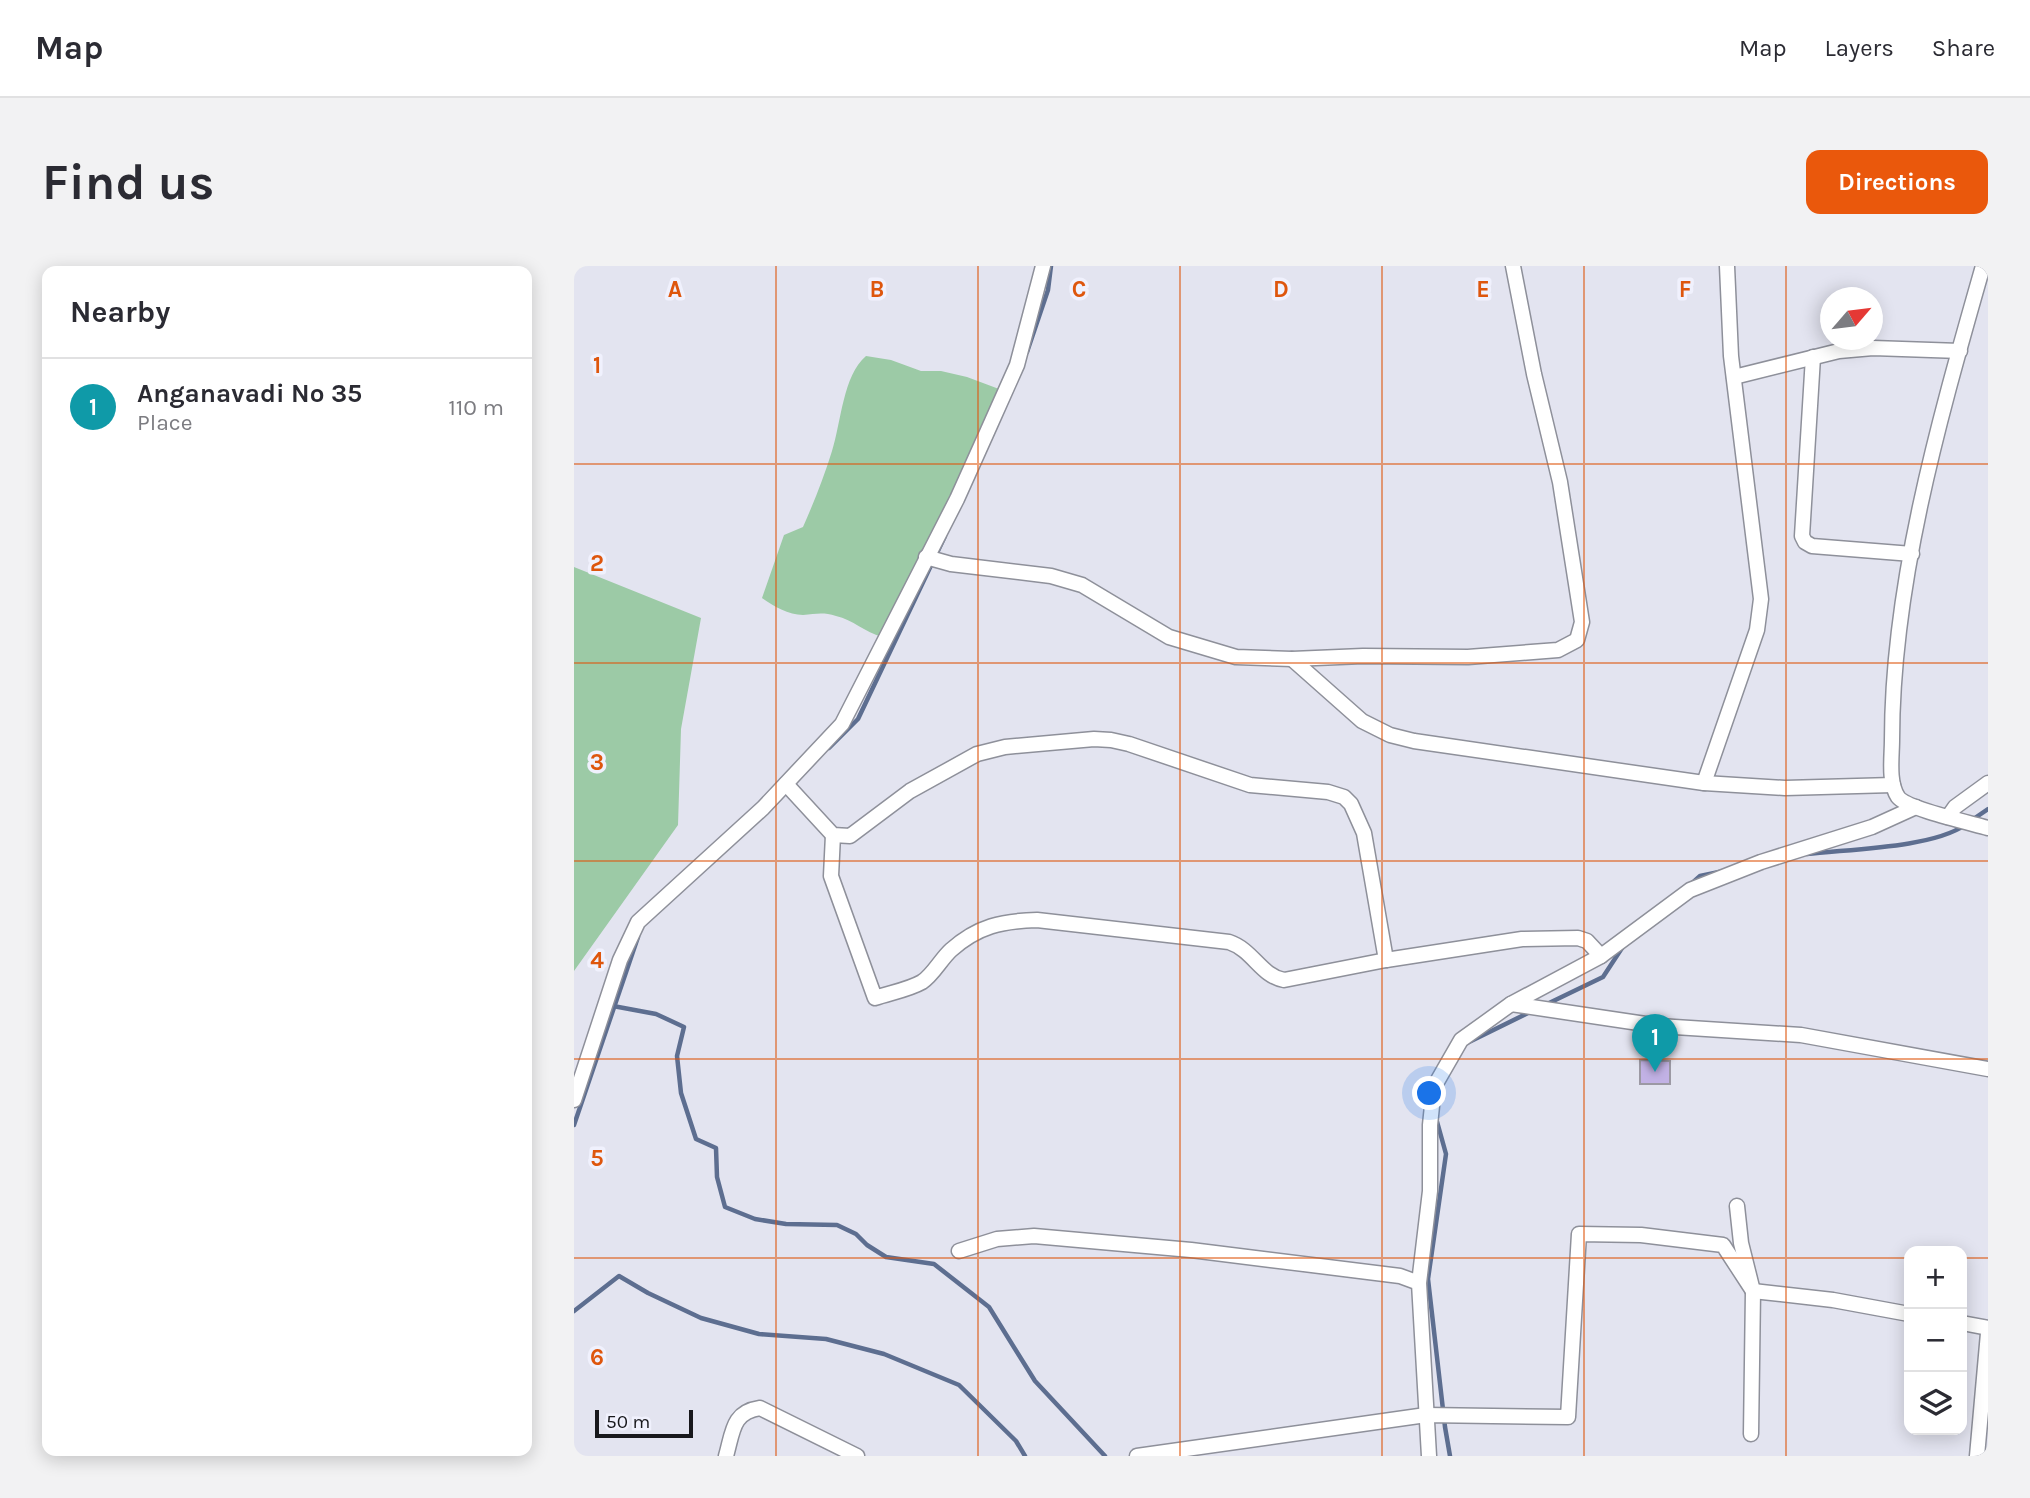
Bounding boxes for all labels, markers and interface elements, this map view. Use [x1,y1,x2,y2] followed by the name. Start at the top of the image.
[35,29,103,67] text: Map
[1739,34,1787,62] text: Map
[1825,34,1894,62] text: Layers
[1932,34,1995,62] text: Share
[1806,150,1988,214] button: Directions
[42,154,214,211] text: Find us
[668,276,682,303] text: A
[870,276,884,303] text: B
[1072,276,1086,303] text: C
[1273,276,1289,303] text: D
[1476,276,1490,303] text: E
[1679,276,1691,303] text: F
[1820,287,1883,350] north arrow
[70,294,170,330] text: Nearby
[593,352,601,379] text: 1
[137,378,362,409] text: Anganavadi No 35
[89,394,97,421] text: 1
[448,394,504,421] text: 110 m
[137,409,193,436] text: Place
[590,550,604,577] text: 2
[590,749,604,776] text: 3
[590,947,604,974] text: 4
[1632,1014,1678,1072] pin: 1
[1412,1076,1446,1110] your location
[590,1145,604,1172] text: 5
[1904,1246,1967,1435] map controls
[1904,1246,1967,1309] button: +
[1904,1309,1967,1372] button: −
[590,1344,604,1371] text: 6
[1904,1372,1967,1435] button: layers
[595,1407,693,1439] scale bar
[606,1411,650,1433] text: 50 m

